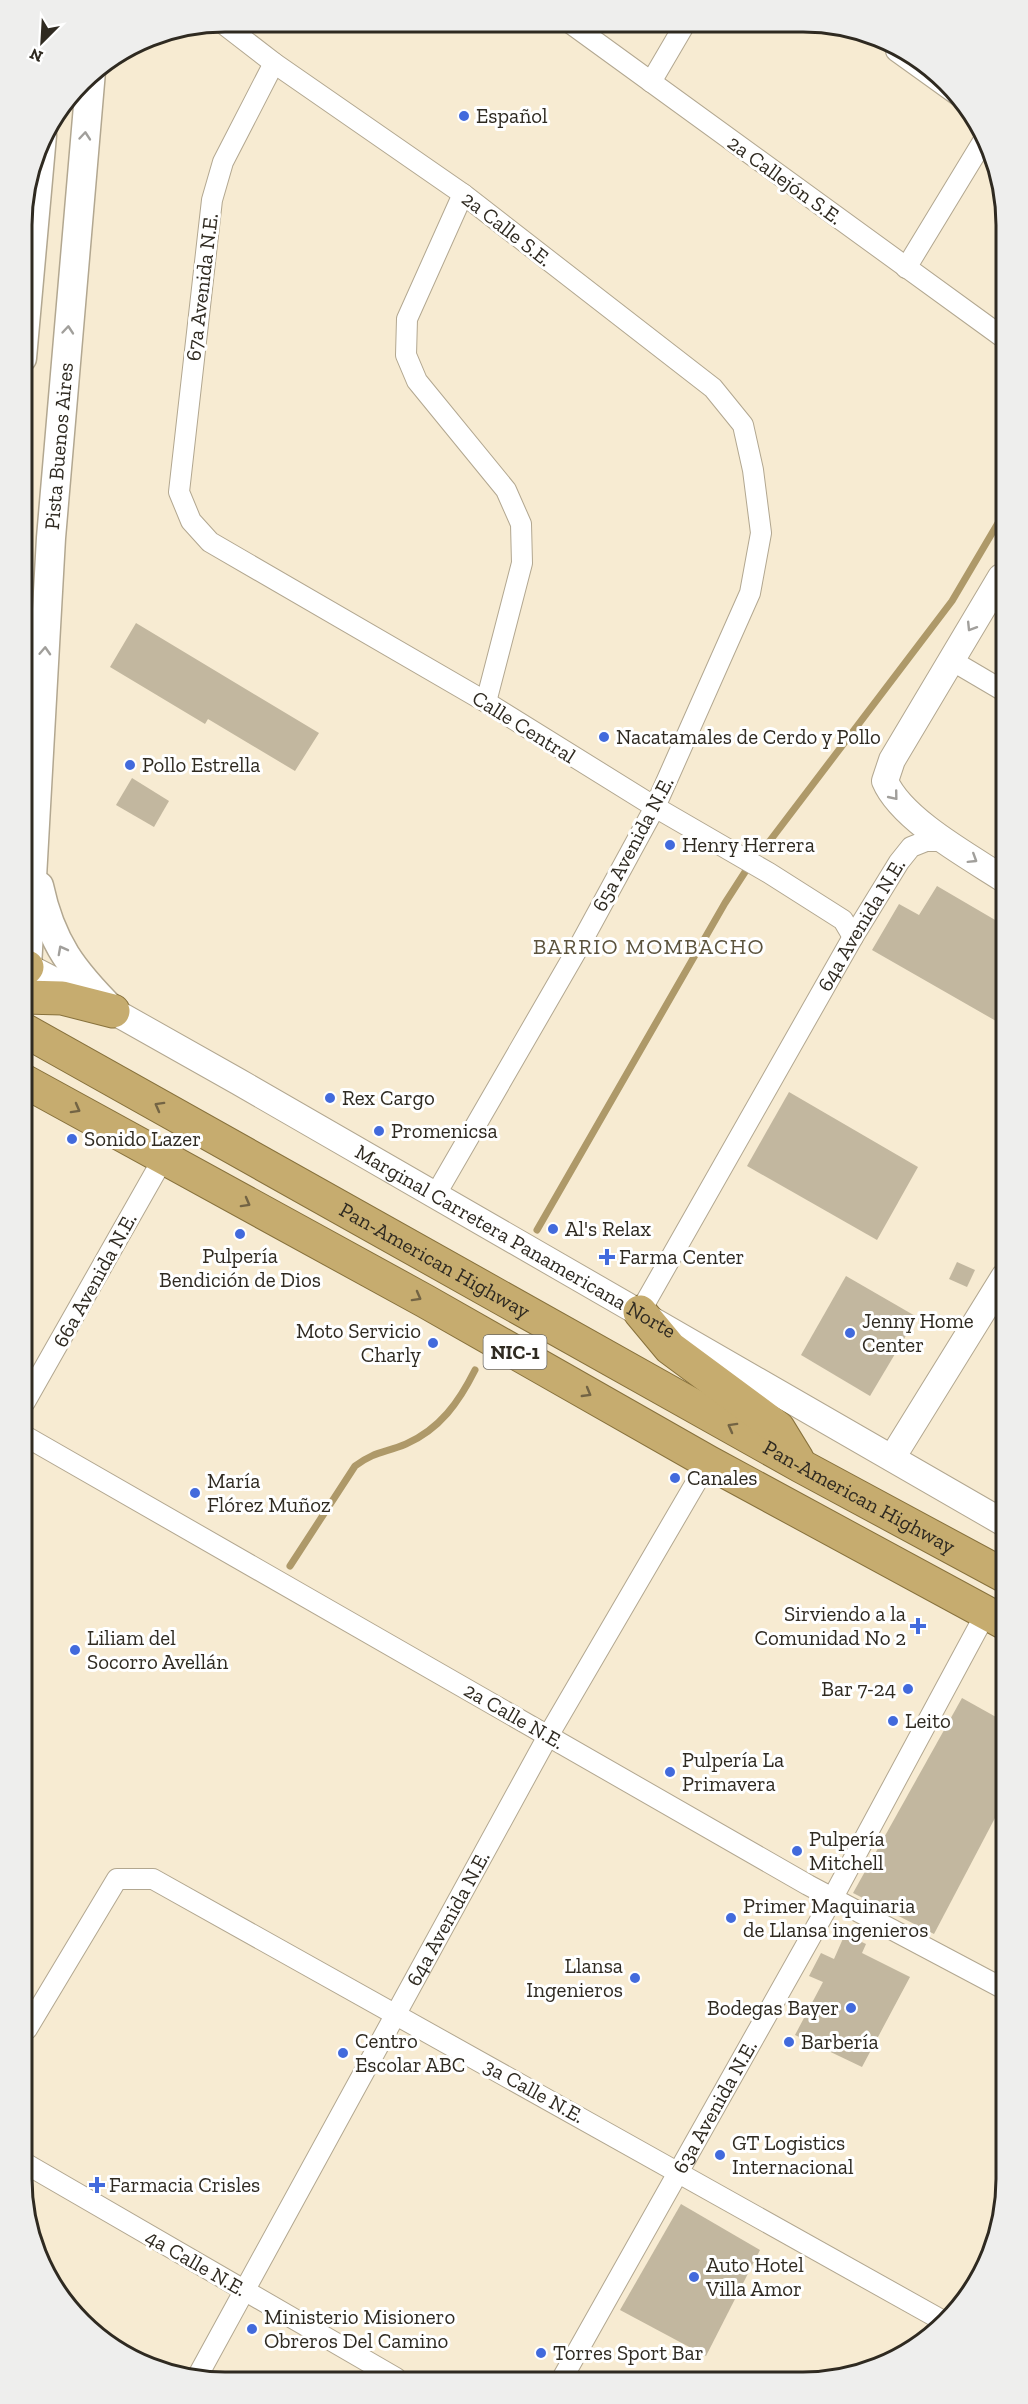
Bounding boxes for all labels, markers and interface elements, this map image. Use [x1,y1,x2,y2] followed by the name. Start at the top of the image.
[12,12,72,72] north arrow
[27,44,46,66] text: N
[476,103,548,128] place label: Español
[457,109,471,123] marker: Español
[723,130,847,230] street label: 2a Callejón S.E.
[78,132,91,141] one-way arrow
[457,186,557,272] street label: 2a Calle S.E.
[180,212,223,362] street label: 67a Avenida N.E.
[61,326,74,335] one-way arrow
[39,361,78,531] street label: Pista Buenos Aires
[966,621,978,631] one-way arrow
[38,646,51,655] one-way arrow
[468,685,581,768] street label: Calle Central
[616,724,881,749] place label: Nacatamales de Cerdo y Pollo
[597,730,611,744] marker: Nacatamales de Cerdo y Pollo
[142,752,260,777] place label: Pollo Estrella
[123,758,137,772] marker: Pollo Estrella
[586,772,679,916] street label: 65a Avenida N.E.
[887,789,898,800] one-way arrow
[682,832,815,857] place label: Henry Herrera
[663,838,677,852] marker: Henry Herrera
[967,852,977,864] one-way arrow
[812,854,910,995] street label: 64a Avenida N.E.
[533,933,765,960] district label: BARRIO MOMBACHO
[58,946,69,957] one-way arrow
[342,1085,435,1110] place label: Rex Cargo
[323,1091,337,1105] marker: Rex Cargo
[69,1102,80,1113] one-way arrow
[155,1102,165,1113] one-way arrow
[391,1118,498,1143] place label: Promenicsa
[372,1124,386,1138] marker: Promenicsa
[84,1126,201,1151] place label: Sonido Lazer
[65,1132,79,1146] marker: Sonido Lazer
[351,1139,681,1343] street label: Marginal Carretera Panamericana Norte
[240,1196,251,1207] one-way arrow
[335,1197,535,1324] street label: Pan-American Highway
[47,1208,142,1351] street label: 66a Avenida N.E.
[565,1216,651,1241] place label: Al's Relax
[546,1222,560,1236] marker: Al's Relax
[233,1227,247,1241] marker: Pulpería Bendición de Dios
[159,1243,321,1292] place label: Pulpería Bendición de Dios
[619,1244,744,1269] place label: Farma Center
[600,1250,614,1264] marker: Farma Center
[411,1290,422,1301] one-way arrow
[862,1308,974,1357] place label: Jenny Home Center
[296,1318,421,1367] place label: Moto Servicio Charly
[843,1326,857,1340] marker: Jenny Home Center
[484,1335,546,1369] road number: NIC-1
[426,1336,440,1350] marker: Moto Servicio Charly
[581,1386,591,1397] one-way arrow
[728,1423,738,1434] one-way arrow
[759,1434,960,1559] street label: Pan-American Highway
[687,1465,758,1490] place label: Canales
[207,1468,331,1517] place label: María Flórez Muñoz
[668,1471,682,1485] marker: Canales
[188,1486,202,1500] marker: María Flórez Muñoz
[754,1601,906,1650] place label: Sirviendo a la Comunidad No 2
[911,1619,925,1633] marker: Sirviendo a la Comunidad No 2
[87,1625,228,1674] place label: Liliam del Socorro Avellán
[68,1643,82,1657] marker: Liliam del Socorro Avellán
[821,1676,896,1701] place label: Bar 7-24
[460,1677,569,1754] street label: 2a Calle N.E.
[901,1682,915,1696] marker: Bar 7-24
[905,1708,951,1733] place label: Leito
[886,1714,900,1728] marker: Leito
[682,1747,784,1796] place label: Pulpería La Primavera
[663,1765,677,1779] marker: Pulpería La Primavera
[809,1826,885,1875] place label: Pulpería Mitchell
[790,1844,804,1858] marker: Pulpería Mitchell
[401,1846,495,1990] street label: 64a Avenida N.E.
[743,1893,928,1942] place label: Primer Maquinaria de Llansa ingenieros
[724,1911,738,1925] marker: Primer Maquinaria de Llansa ingenieros
[526,1953,623,2002] place label: Llansa Ingenieros
[628,1971,642,1985] marker: Llansa Ingenieros
[707,1995,839,2020] place label: Bodegas Bayer
[844,2001,858,2015] marker: Bodegas Bayer
[355,2028,465,2077] place label: Centro Escolar ABC
[801,2029,879,2054] place label: Barbería
[667,2035,762,2178] street label: 63a Avenida N.E.
[782,2035,796,2049] marker: Barbería
[336,2046,350,2060] marker: Centro Escolar ABC
[480,2053,589,2128] street label: 3a Calle N.E.
[732,2130,854,2179] place label: GT Logistics Internacional
[713,2148,727,2162] marker: GT Logistics Internacional
[109,2172,260,2197] place label: Farmacia Crisles
[90,2178,104,2192] marker: Farmacia Crisles
[142,2224,251,2301] street label: 4a Calle N.E.
[705,2252,804,2301] place label: Auto Hotel Villa Amor
[687,2270,701,2284] marker: Auto Hotel Villa Amor
[264,2304,455,2353] place label: Ministerio Misionero Obreros Del Camino
[245,2322,259,2336] marker: Ministerio Misionero Obreros Del Camino
[553,2340,703,2365] place label: Torres Sport Bar
[534,2346,548,2360] marker: Torres Sport Bar

